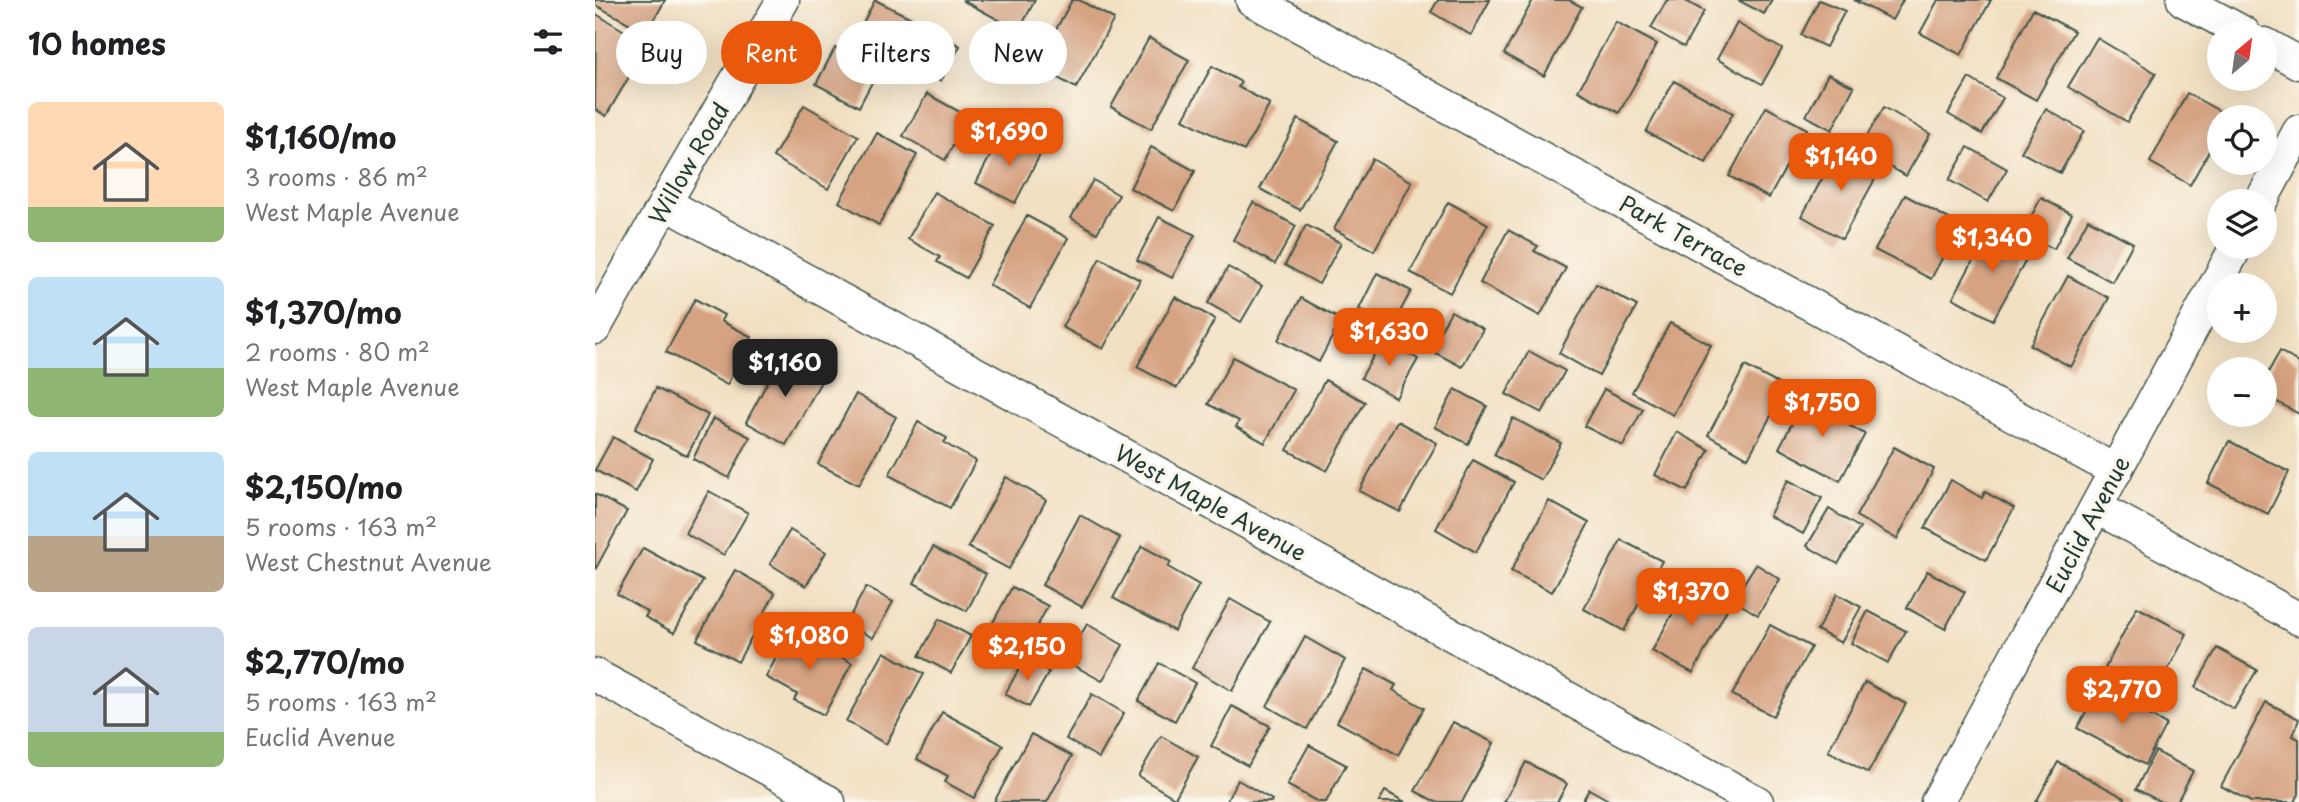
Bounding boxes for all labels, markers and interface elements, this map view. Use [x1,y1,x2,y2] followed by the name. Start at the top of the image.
[28,20,166,65] text: 10 homes
[616,21,707,84] chip: Buy
[721,21,822,84] chip: Rent
[836,21,955,84] chip: Filters
[969,21,1067,84] chip: New
[2207,21,2277,91] north arrow
[2207,21,2277,427] map controls
[529,23,567,61] icon: filters
[639,95,737,231] street label: Willow Road
[2207,105,2277,175] button: locate
[952,108,1066,168] pin: $1,690
[970,113,1048,148] text: $1,690
[245,114,396,159] text: $1,160/mo
[84,130,168,214] icon: home
[1784,134,1898,193] pin: $1,140
[1805,138,1877,173] text: $1,140
[245,159,428,194] text: 3 rooms · 86 m²
[1613,185,1755,285] street label: Park Terrace
[2207,189,2277,259] button: layers
[245,194,459,229] text: West Maple Avenue
[1935,215,2049,274] pin: $1,340
[1952,219,2032,254] text: $1,340
[2207,273,2277,343] button: +
[245,289,402,334] text: $1,370/mo
[84,305,168,389] icon: home
[1332,308,1446,368] pin: $1,630
[1349,313,1429,348] text: $1,630
[245,334,430,369] text: 2 rooms · 80 m²
[728,340,842,399] pin: $1,160
[749,344,821,379] text: $1,160
[2207,357,2277,427] button: −
[245,369,459,404] text: West Maple Avenue
[1765,380,1879,439] pin: $1,750
[1784,384,1860,419] text: $1,750
[1109,435,1313,569] street label: West Maple Avenue
[2036,449,2138,599] street label: Euclid Avenue
[245,464,403,509] text: $2,150/mo
[84,480,168,564] icon: home
[245,509,437,544] text: 5 rooms · 163 m²
[245,544,492,579] text: West Chestnut Avenue
[1634,568,1748,628] pin: $1,370
[1653,573,1729,608] text: $1,370
[752,612,866,672] pin: $1,080
[769,617,849,652] text: $1,080
[970,624,1084,683] pin: $2,150
[988,628,1066,663] text: $2,150
[245,639,405,684] text: $2,770/mo
[84,655,168,739] icon: home
[2065,666,2179,726] pin: $2,770
[2082,671,2162,706] text: $2,770
[245,684,437,719] text: 5 rooms · 163 m²
[245,719,395,754] text: Euclid Avenue

